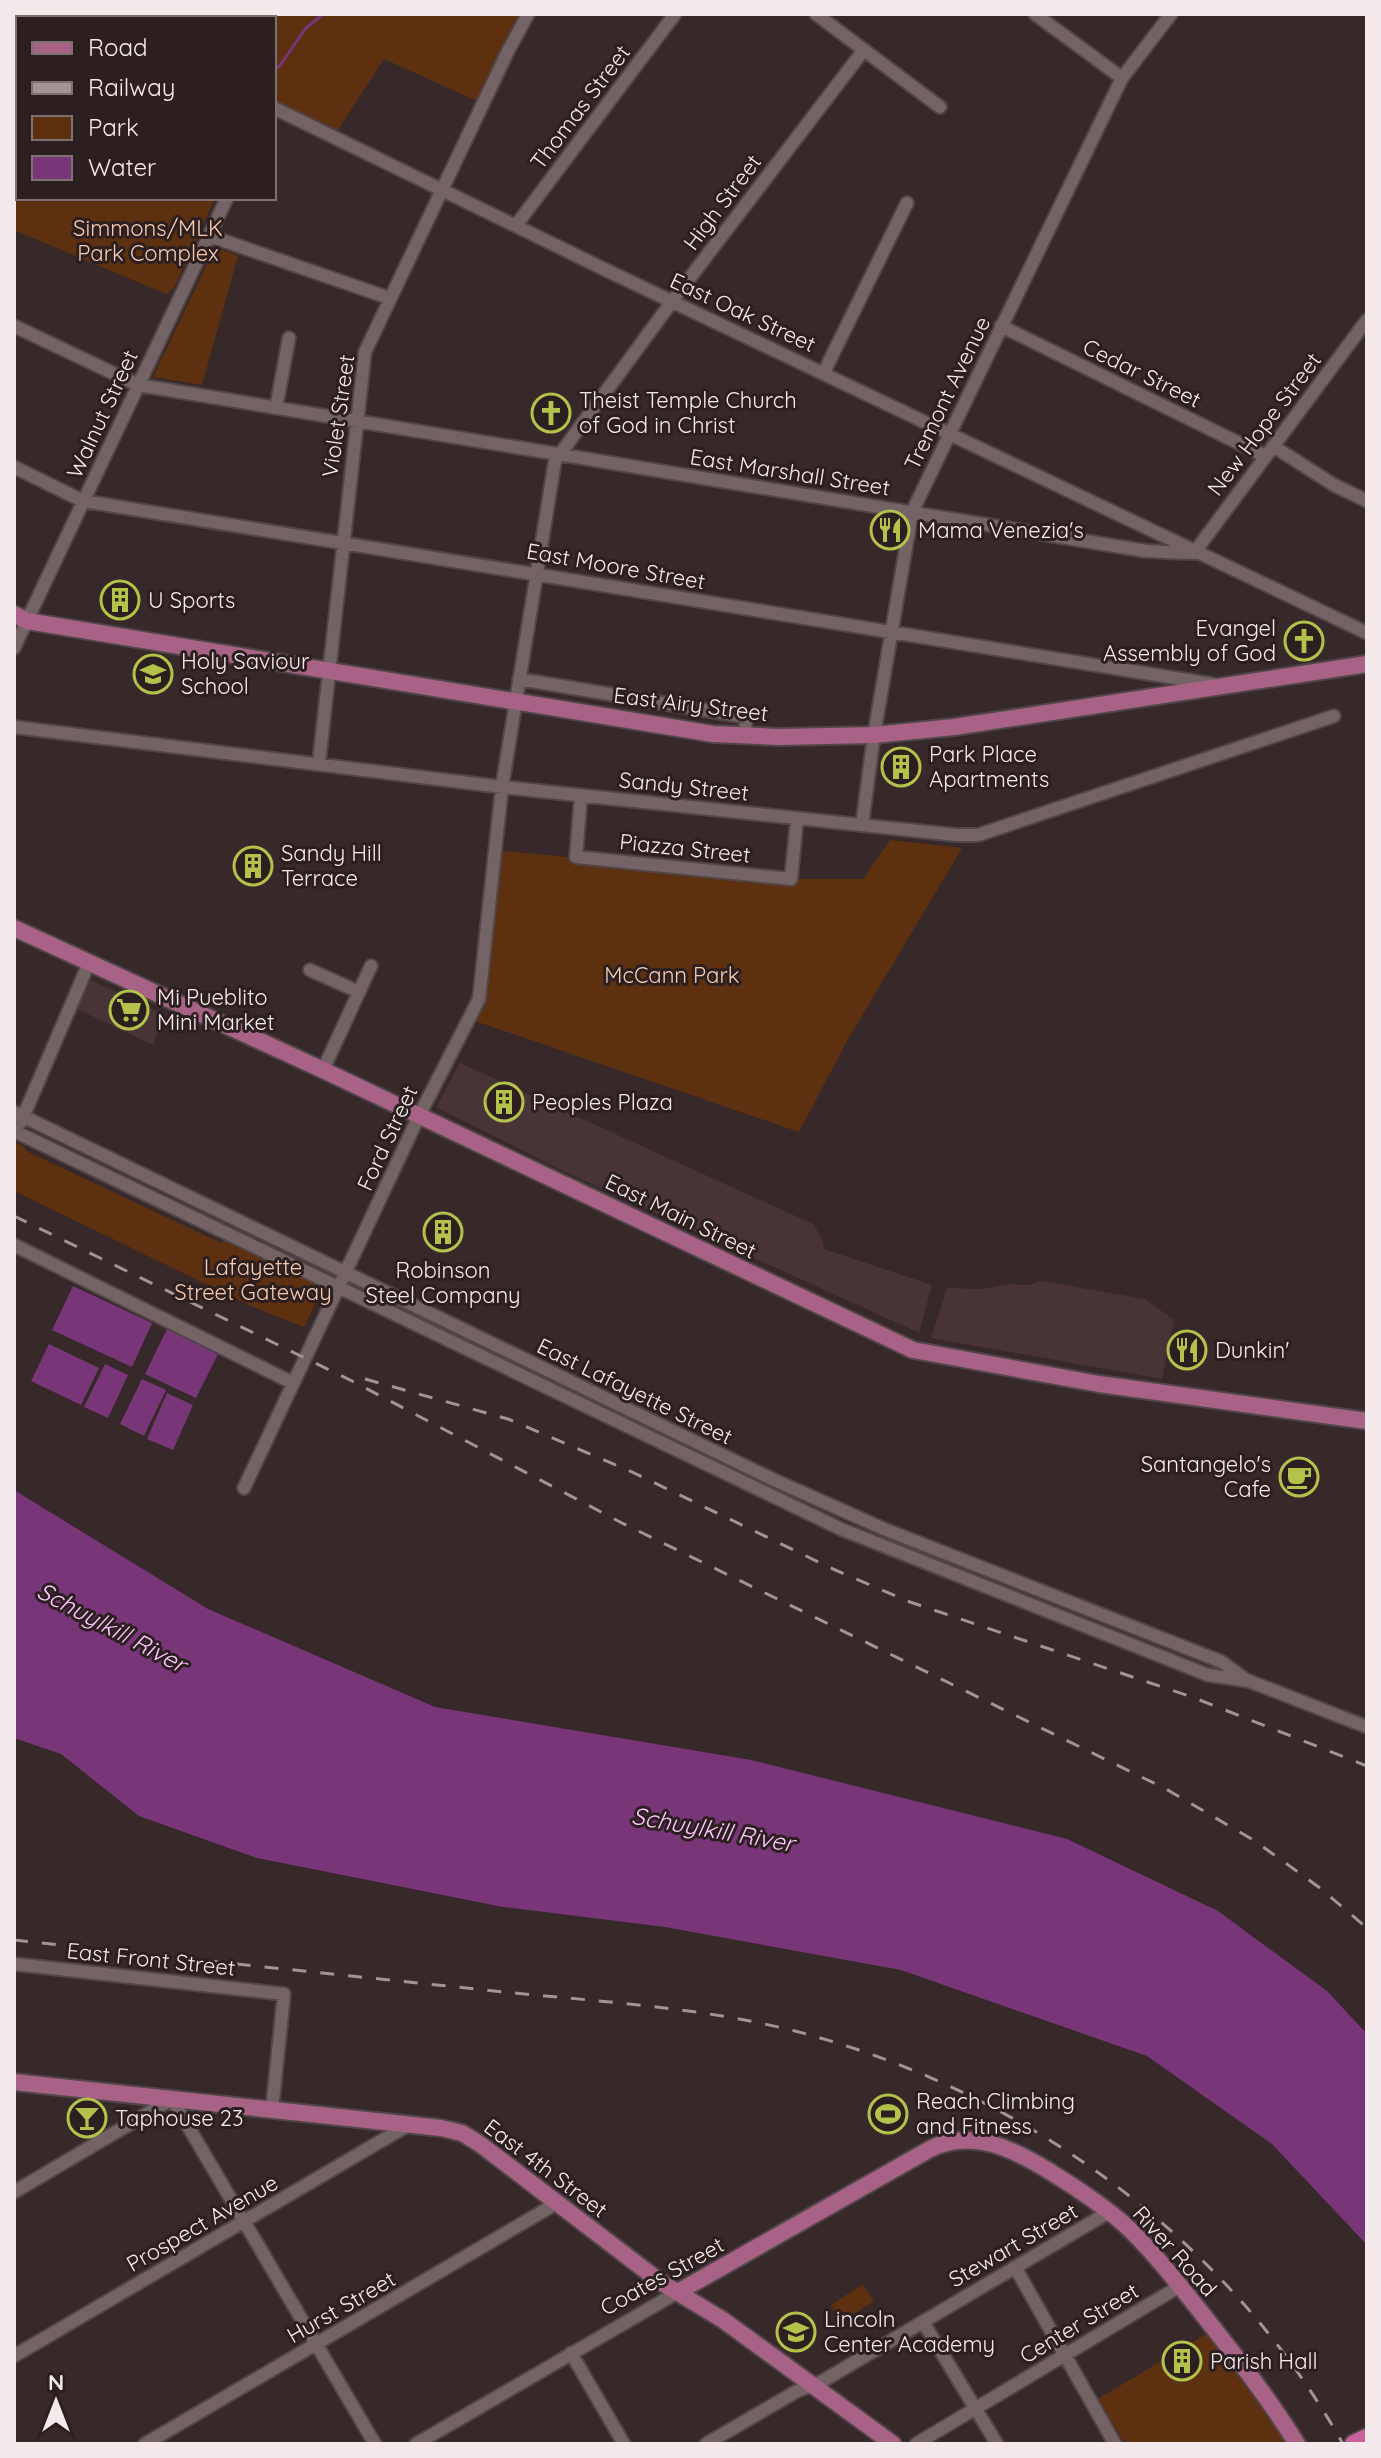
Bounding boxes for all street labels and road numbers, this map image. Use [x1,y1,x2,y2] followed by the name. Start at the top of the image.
[524,39,636,175] street label: Thomas Street
[677,148,767,256] street label: High Street
[666,266,820,358] street label: East Oak Street
[898,312,996,474] street label: Tremont Avenue
[1078,332,1206,414] street label: Cedar Street
[60,345,144,483] street label: Walnut Street
[1201,347,1327,501] street label: New Hope Street
[316,353,360,479] street label: Violet Street
[688,442,892,502] street label: East Marshall Street
[524,537,708,595] street label: East Moore Street
[612,681,770,727] street label: East Airy Street
[618,765,750,807] street label: Sandy Street
[618,827,752,869] street label: Piazza Street
[350,1081,424,1195] street label: Ford Street
[601,1167,761,1265] street label: East Main Street
[533,1331,737,1451] street label: East Lafayette Street
[65,1936,237,1982] street label: East Front Street
[479,2112,613,2224] street label: East 4th Street
[121,2168,283,2278] street label: Prospect Avenue
[944,2197,1082,2293] street label: Stewart Street
[1127,2200,1223,2302] street label: River Road
[595,2230,729,2322] street label: Coates Street
[282,2265,400,2349] street label: Hurst Street
[1014,2277,1144,2369] street label: Center Street

